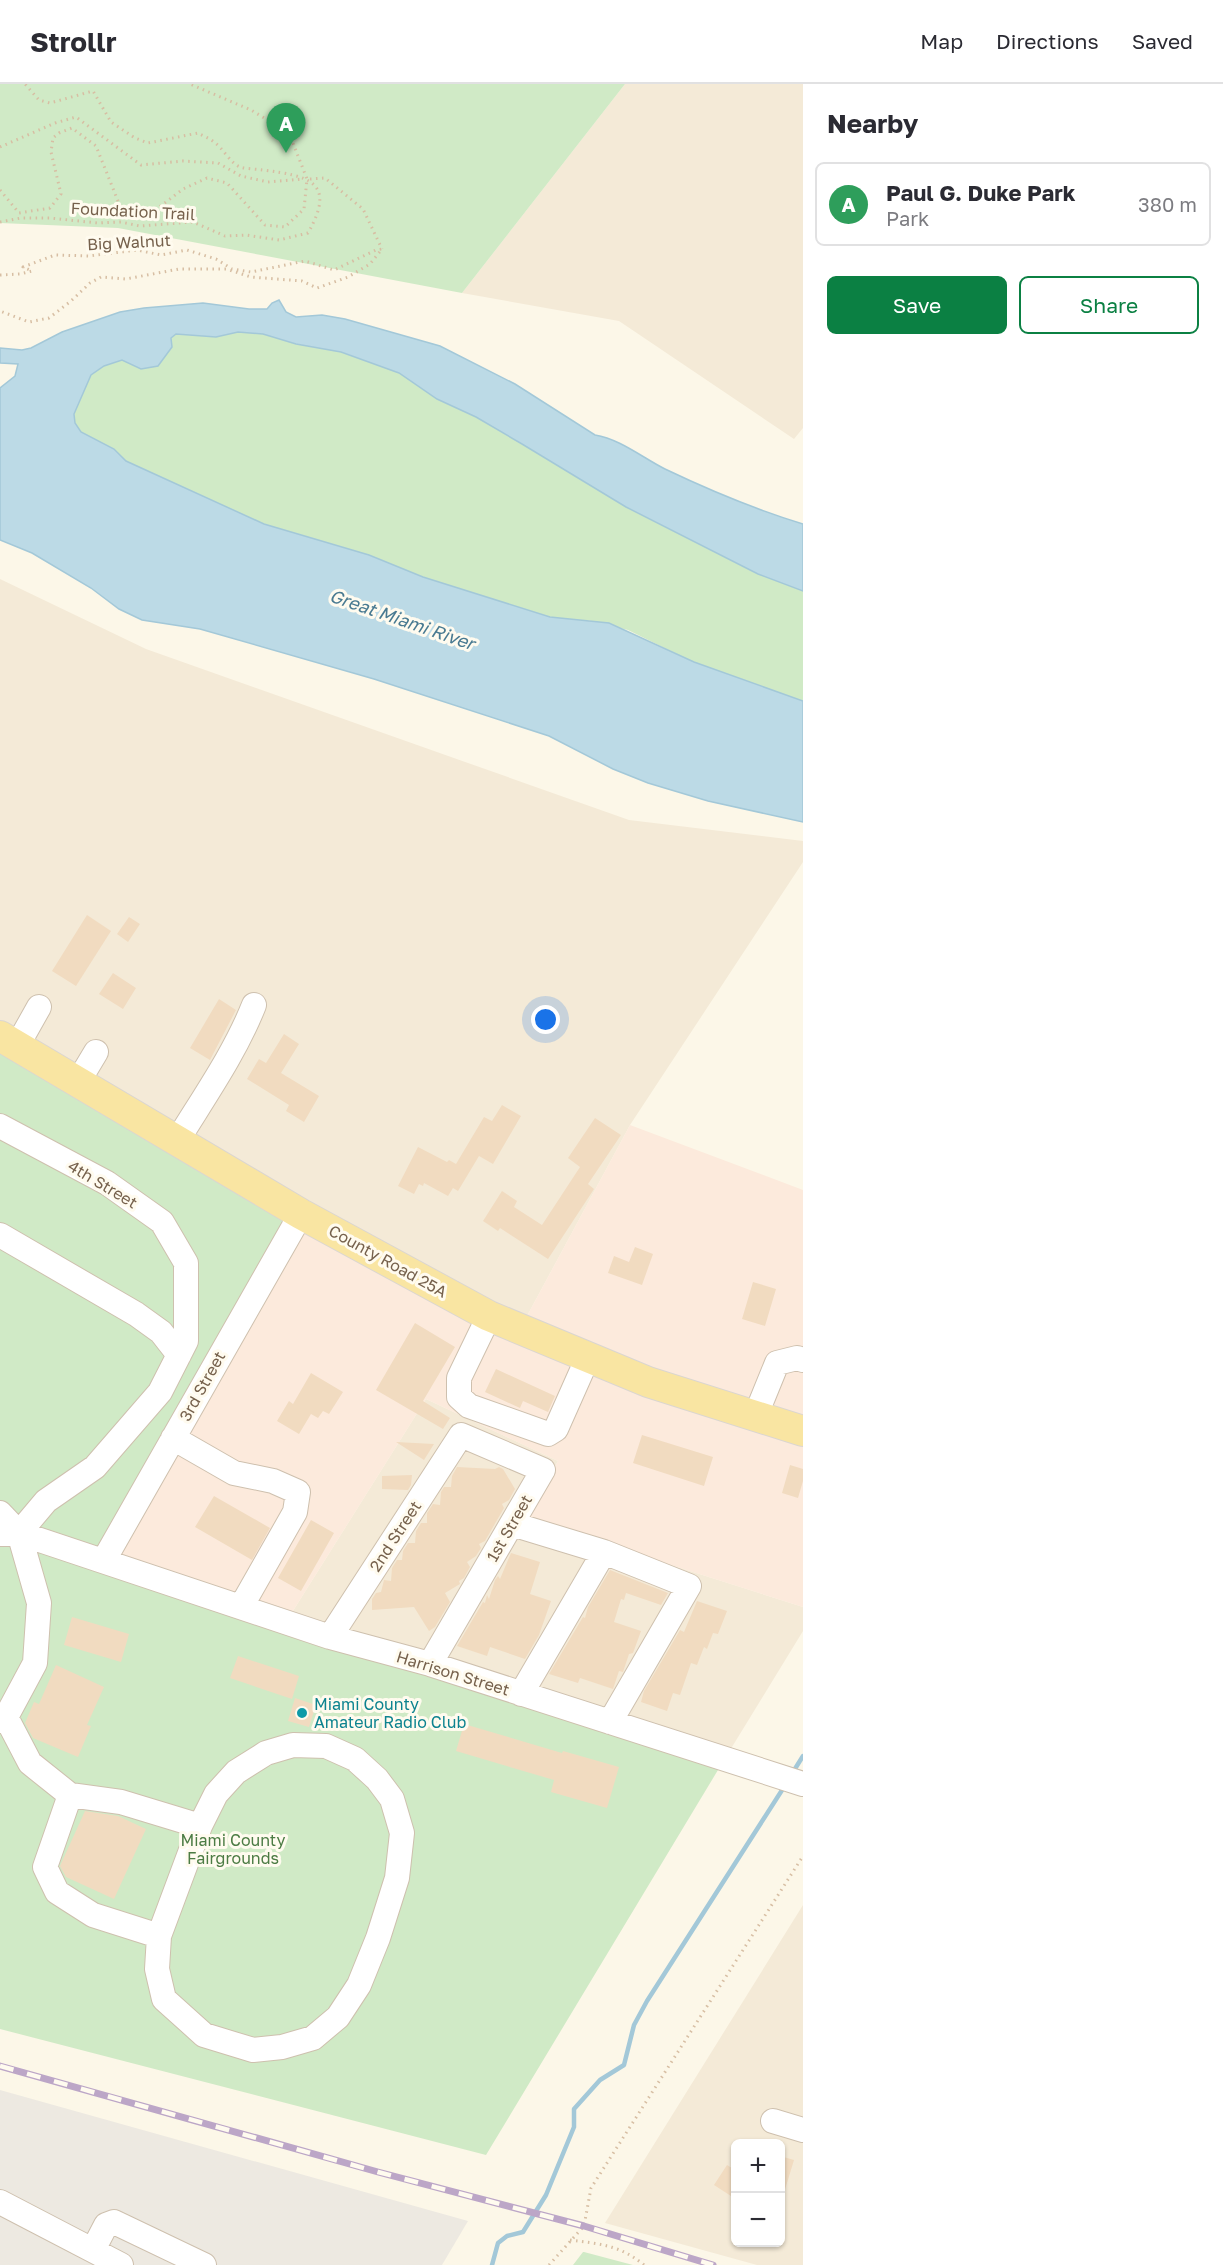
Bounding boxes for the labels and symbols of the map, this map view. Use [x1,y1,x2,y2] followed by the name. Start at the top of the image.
[266,104,306,153] pin: A
[70,198,196,224] street label: Foundation Trail
[87,230,171,254] street label: Big Walnut
[327,584,480,655] water label: Great Miami River
[531,1005,560,1034] your location
[65,1156,141,1212] street label: 4th Street
[325,1220,451,1302] street label: County Road 25A
[175,1348,229,1424] street label: 3rd Street
[482,1491,536,1565] street label: 1st Street
[365,1497,425,1575] street label: 2nd Street
[394,1646,512,1700] street label: Harrison Street
[314,1694,467,1732] place label: Miami County Amateur Radio Club
[295,1706,309,1720] marker: Miami County Amateur Radio Club
[180,1830,286,1868] park label: Miami County Fairgrounds

